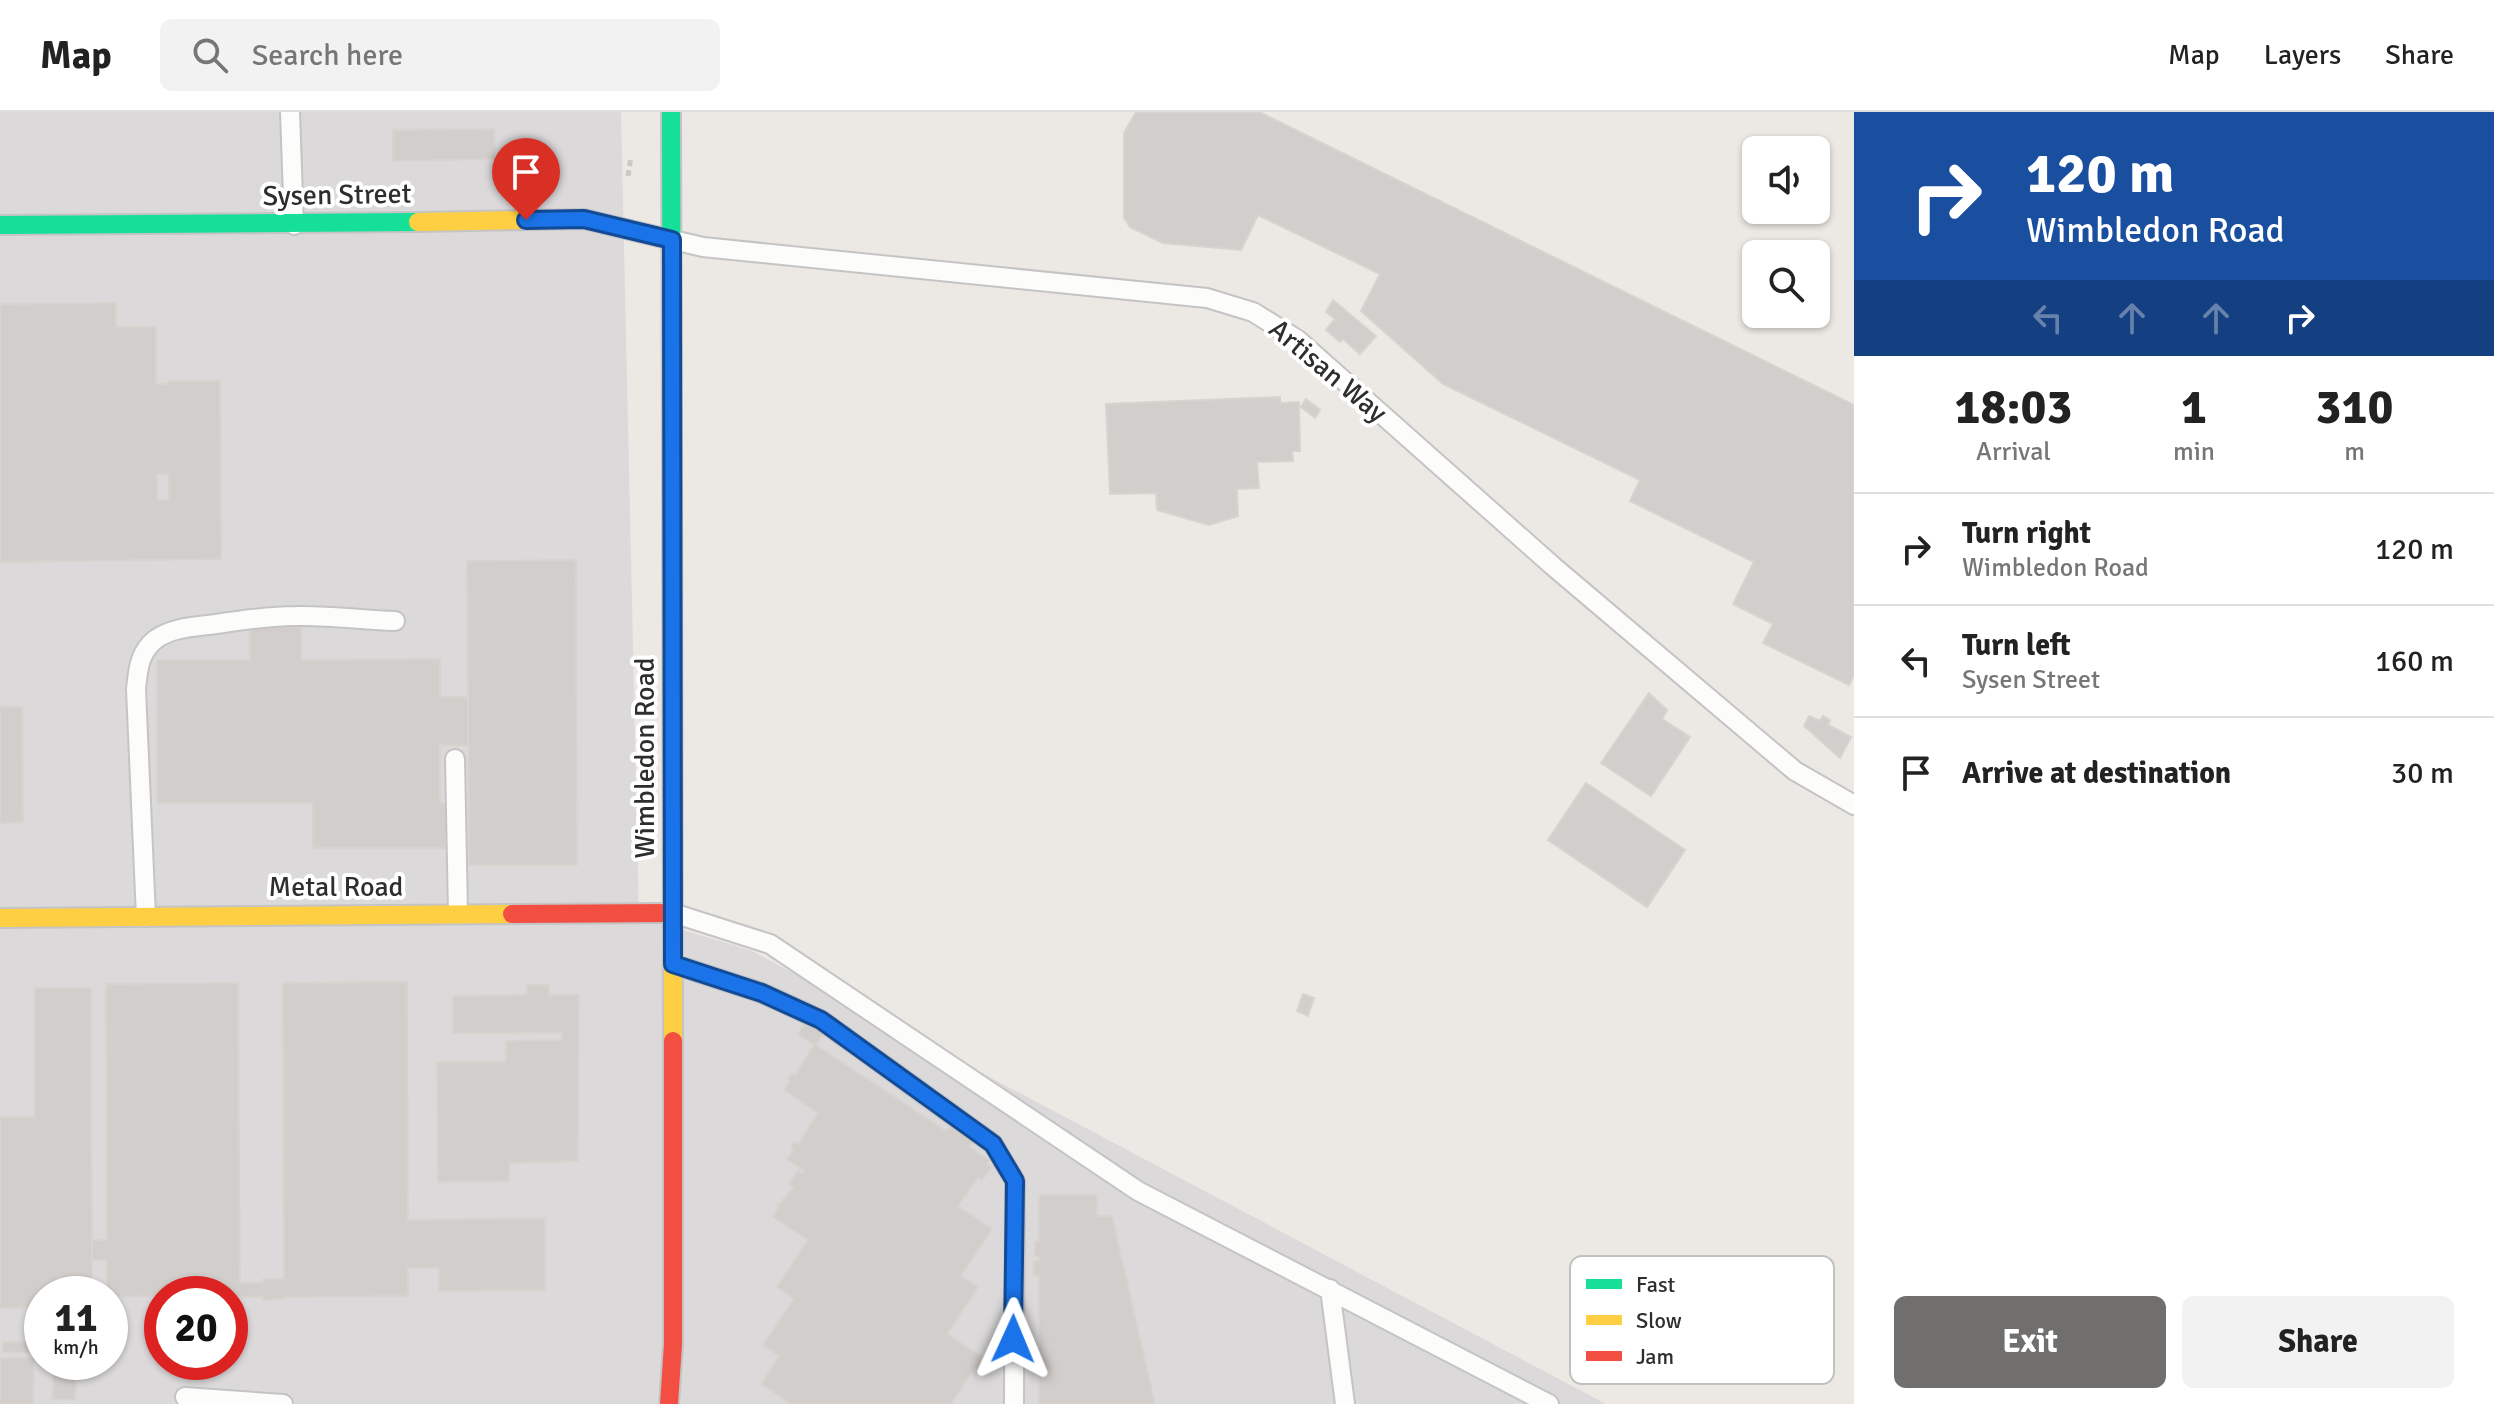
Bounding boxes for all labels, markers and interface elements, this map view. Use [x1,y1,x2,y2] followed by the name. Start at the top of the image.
[160,19,720,91] search box
[40,32,112,79] text: Map
[188,33,232,77] icon: search
[252,37,403,74] text: Search here
[2168,38,2220,72] text: Map
[2264,38,2341,72] text: Layers
[2385,38,2454,72] text: Share
[1742,136,1830,328] map controls
[1742,136,1830,224] button: sound
[492,138,560,220] pin
[2026,139,2174,208] text: 120 m
[1894,144,1998,248] icon: right
[504,150,548,194] icon: arrive
[262,177,412,213] street label: Sysen Street
[2026,208,2285,253] text: Wimbledon Road
[1742,240,1830,328] button: search
[2026,296,2070,340] icon: left
[2110,296,2154,340] icon: ahead
[2194,296,2238,340] icon: ahead
[2278,296,2322,340] icon: right
[1262,312,1394,430] street label: Artisan Way
[1955,378,2072,437] text: 18:03
[2181,378,2207,437] text: 1
[2316,378,2393,437] text: 310
[1976,436,2051,468] text: Arrival
[2173,436,2215,468] text: min
[2344,436,2365,468] text: m
[1962,515,2091,552] text: Turn right
[1894,527,1938,571] icon: right
[2375,531,2454,568] text: 120 m
[1962,552,2149,584] text: Wimbledon Road
[1962,627,2071,664] text: Turn left
[1894,639,1938,683] icon: left
[2375,643,2454,680] text: 160 m
[628,657,662,859] street label: Wimbledon Road
[1962,664,2100,696] text: Sysen Street
[1894,751,1938,795] icon: arrive
[1962,755,2231,792] text: Arrive at destination
[2391,755,2454,792] text: 30 m
[269,870,403,904] street label: Metal Road
[1570,1256,1834,1384] legend
[1636,1271,1676,1298] text: Fast
[144,1276,248,1380] speed limit sign: 20
[54,1293,98,1343] text: 11
[1894,1296,2166,1388] button: Exit
[2182,1296,2454,1388] button: Share
[971,1297,1055,1381] position arrow
[1636,1307,1682,1334] text: Slow
[53,1335,99,1360] text: km/h
[1636,1343,1674,1370] text: Jam

